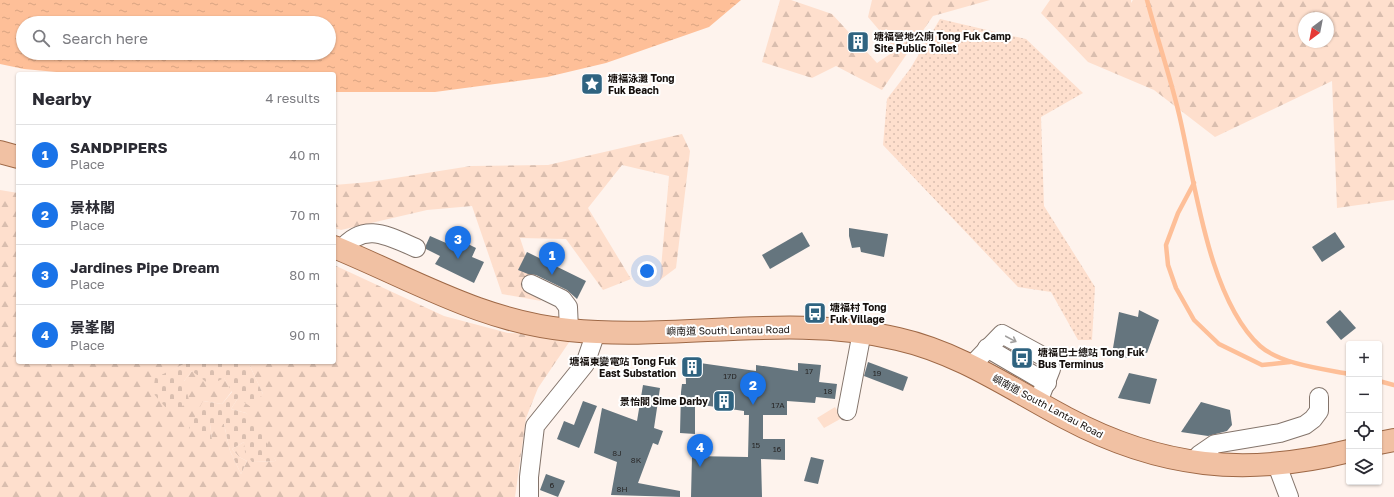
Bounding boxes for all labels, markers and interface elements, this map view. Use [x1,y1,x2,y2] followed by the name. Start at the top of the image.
[1298,12,1334,48] north arrow
[16,16,336,60] search box
[30,27,52,49] icon: search
[62,29,148,47] text: Search here
[845,29,871,55] building icon: 塘福營地公廁 Tong Fuk Camp Site Public Toilet
[874,30,1011,54] place label: 塘福營地公廁 Tong Fuk Camp Site Public Toilet
[579,71,605,97] place icon: 塘褔泳灘 Tong Fuk Beach
[608,72,674,96] place label: 塘褔泳灘 Tong Fuk Beach
[32,88,92,109] text: Nearby
[266,90,320,106] text: 4 results
[70,138,167,156] text: SANDPIPERS
[42,147,48,163] text: 1
[289,147,320,163] text: 40 m
[70,156,105,172] text: Place
[70,198,115,216] text: 景林閣
[41,207,49,223] text: 2
[290,207,320,223] text: 70 m
[70,217,105,233] text: Place
[445,226,471,259] pin: 3
[539,242,565,275] pin: 1
[70,258,219,276] text: Jardines Pipe Dream
[637,261,657,281] your location
[41,267,49,283] text: 3
[289,267,320,283] text: 80 m
[70,276,105,292] text: Place
[802,300,828,326] bus stop icon: 塘福村 Tong Fuk Village
[830,301,886,325] place label: 塘福村 Tong Fuk Village
[70,318,115,336] text: 景峯閣
[666,323,790,337] street label: 嶼南道 South Lantau Road
[41,327,49,343] text: 4
[289,327,320,343] text: 90 m
[1004,336,1016,343] one-way arrow
[70,337,105,353] text: Place
[1346,341,1382,485] map controls
[1346,341,1382,377] button: +
[1009,345,1035,371] bus stop icon: 塘福巴士總站 Tong Fuk Bus Terminus
[1038,346,1145,370] place label: 塘福巴士總站 Tong Fuk Bus Terminus
[679,354,705,380] building icon: 塘福東變電站 Tong Fuk East Substation
[569,355,676,379] place label: 塘福東變電站 Tong Fuk East Substation
[805,366,813,376] house number: 17
[873,368,882,378] house number: 19
[723,371,737,381] house number: 17D
[740,372,766,405] pin: 2
[991,372,1105,440] street label: 嶼南道 South Lantau Road
[1346,377,1382,413] button: −
[824,386,832,396] house number: 18
[711,388,737,414] building icon: 景怡閣 Sime Darby
[620,395,708,407] place label: 景怡閣 Sime Darby
[771,400,785,410] house number: 17A
[1346,413,1382,449] button: locate
[687,434,713,467] pin: 4
[752,440,761,450] house number: 15
[773,444,782,454] house number: 16
[612,448,622,458] house number: 8J
[1346,449,1382,485] button: layers
[631,455,642,465] house number: 8K
[550,480,555,490] house number: 6
[617,484,627,494] house number: 8H

